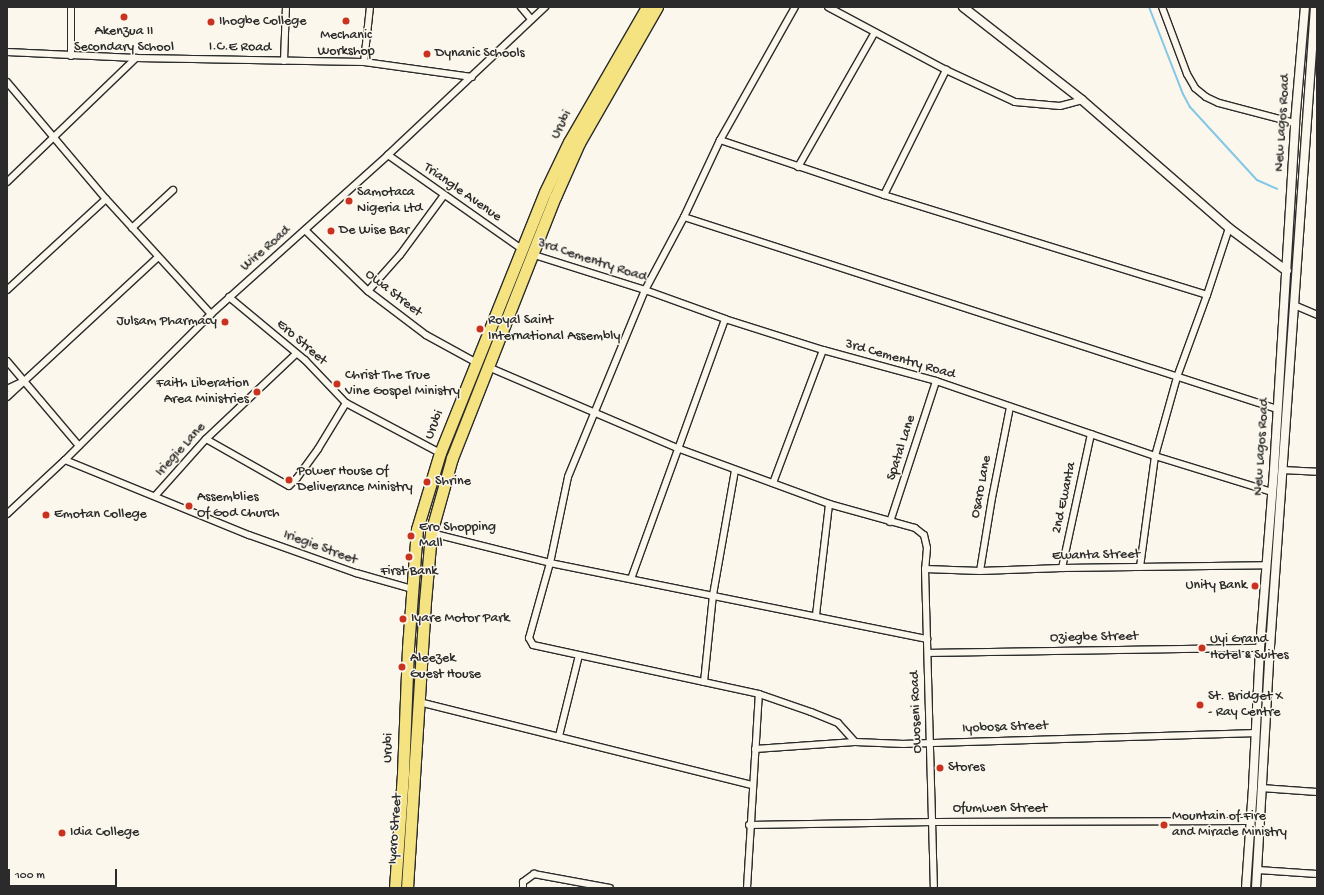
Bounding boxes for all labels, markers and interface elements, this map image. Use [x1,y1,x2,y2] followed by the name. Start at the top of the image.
[119,12,129,22] marker: Akenzua II Secondary School
[219,14,306,30] place label: Ihogbe College
[341,16,351,26] marker: Mechanic Workshop
[206,17,216,27] marker: Ihogbe College
[74,24,174,56] place label: Akenzua II Secondary School
[317,28,375,60] place label: Mechanic Workshop
[209,39,271,57] street label: I.C.E Road
[435,46,525,62] place label: Dynanic Schools
[422,49,432,59] marker: Dynanic Schools
[1271,74,1295,172] street label: New Lagos Road
[548,108,576,142] street label: Urubi
[420,160,504,226] street label: Triangle Avenue
[357,185,422,218] place label: Samotaca Nigeria Ltd
[344,196,354,206] marker: Samotaca Nigeria Ltd
[237,223,295,275] street label: Wire Road
[339,223,409,239] place label: De Wise Bar
[326,226,336,236] marker: De Wise Bar
[535,235,649,287] street label: 3rd Cementry Road
[361,267,425,321] street label: Owa Street
[488,313,620,346] place label: Royal Saint International Assembly
[116,314,217,330] place label: Julsam Pharmacy
[272,316,330,370] street label: Ero Street
[220,317,230,327] marker: Julsam Pharmacy
[475,324,485,334] marker: Royal Saint International Assembly
[843,336,957,384] street label: 3rd Cementry Road
[345,368,460,400] place label: Christ The True Vine Gospel Ministry
[156,376,249,408] place label: Faith Liberation Area Ministries
[332,379,342,389] marker: Christ The True Vine Gospel Ministry
[252,387,262,397] marker: Faith Liberation Area Ministries
[1250,398,1274,496] street label: New Lagos Road
[422,408,448,442] street label: Urubi
[884,413,920,483] street label: Spatal Lane
[152,420,210,480] street label: Iriegie Lane
[968,454,996,520] street label: Osaro Lane
[1049,461,1081,535] street label: 2nd Ewanta
[297,464,413,496] place label: Power House Of Deliverance Ministry
[435,474,471,490] place label: Shrine
[284,475,294,485] marker: Power House Of Deliverance Ministry
[422,477,432,487] marker: Shrine
[197,490,280,522] place label: Assemblies Of God Church
[184,501,194,511] marker: Assemblies Of God Church
[54,507,147,523] place label: Emotan College
[41,510,51,520] marker: Emotan College
[419,520,496,552] place label: Ero Shopping Mall
[281,527,359,569] street label: Iriegie Street
[406,531,416,541] marker: Ero Shopping Mall
[1052,547,1140,565] street label: Ewanta Street
[404,552,414,562] marker: First Bank
[380,564,438,580] place label: First Bank
[1185,578,1247,594] place label: Unity Bank
[1250,581,1260,591] marker: Unity Bank
[411,611,509,627] place label: Iyare Motor Park
[398,614,408,624] marker: Iyare Motor Park
[1050,629,1138,647] street label: Oziegbe Street
[1210,632,1289,664] place label: Uyi Grand Hotel & Suites
[1197,643,1207,653] marker: Uyi Grand Hotel & Suites
[410,651,481,684] place label: Aleezek Guest House
[397,662,407,672] marker: Aleezek Guest House
[907,670,927,754] street label: Owoseni Road
[1208,689,1283,722] place label: St. Bridget X - Ray Centre
[1195,700,1205,710] marker: St. Bridget X - Ray Centre
[962,718,1048,738] street label: Iyobosa Street
[380,733,398,763] street label: Urubi
[948,760,985,776] place label: Stores
[935,763,945,773] marker: Stores
[385,793,407,865] street label: Iyaro Street
[953,801,1047,817] street label: Ofumwen Street
[1172,809,1287,842] place label: Mountain of Fire and Miracle Ministry
[1159,820,1169,830] marker: Mountain of Fire and Miracle Ministry
[70,825,139,841] place label: Idia College
[57,828,67,838] marker: Idia College
[10,861,119,887] scale bar
[15,869,45,883] text: 100 m

